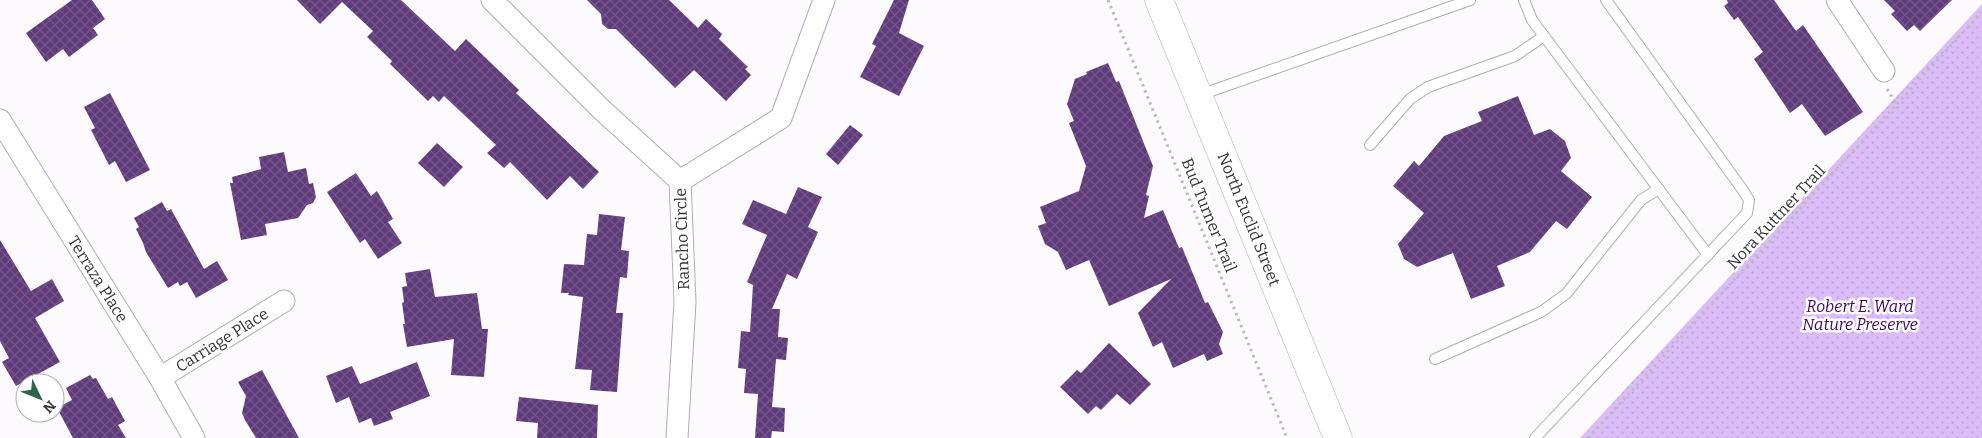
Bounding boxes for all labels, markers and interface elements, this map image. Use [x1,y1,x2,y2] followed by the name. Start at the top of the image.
[1214,150,1285,289] street label: North Euclid Street
[1177,155,1241,275] street label: Bud Turner Trail
[1723,161,1829,273] street label: Nora Kuttner Trail
[671,188,693,290] street label: Rancho Circle
[64,232,132,326] street label: Terraza Place
[1802,297,1918,334] park label: Robert E. Ward Nature Preserve
[172,304,272,376] street label: Carriage Place
[15,373,65,423] north arrow
[39,397,59,416] text: N

